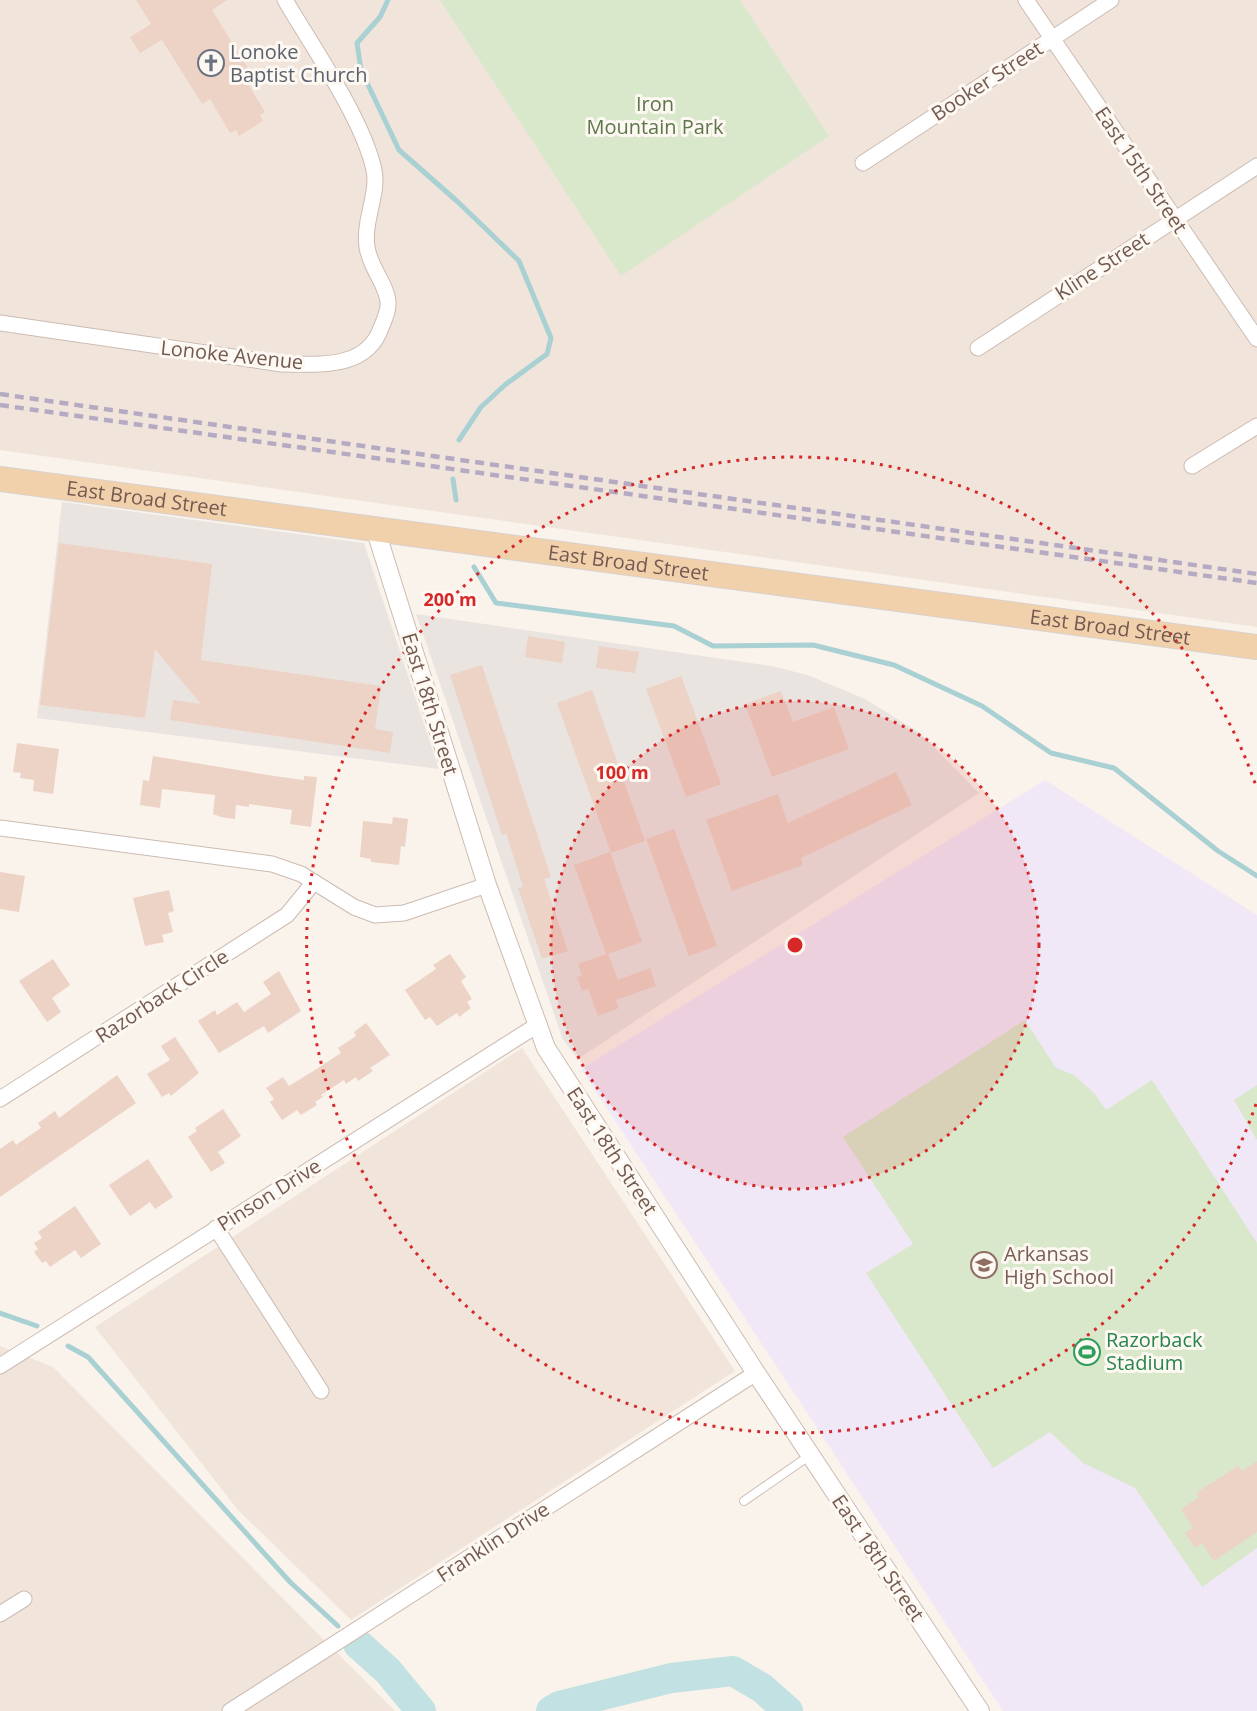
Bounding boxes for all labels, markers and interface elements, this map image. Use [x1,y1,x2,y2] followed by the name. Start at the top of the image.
[926,34,1048,127] street label: Booker Street
[230,38,367,88] place label: Lonoke Baptist Church
[196,48,226,78] church icon: Lonoke Baptist Church
[586,90,724,140] park label: Iron Mountain Park
[1089,101,1194,238] street label: East 15th Street
[1050,225,1154,306] street label: Kline Street
[159,334,305,375] street label: Lonoke Avenue
[65,474,229,522] street label: East Broad Street
[547,538,710,587] street label: East Broad Street
[423,587,477,611] text: 200 m
[1028,603,1192,651] street label: East Broad Street
[396,629,465,778] street label: East 18th Street
[595,760,649,784] text: 100 m
[785,935,805,955] centre of rings
[90,942,233,1049] street label: Razorback Circle
[561,1082,664,1220] street label: East 18th Street
[212,1152,326,1237] street label: Pinson Drive
[1004,1240,1114,1290] place label: Arkansas High School
[969,1250,999,1280] school or university icon: Arkansas High School
[1106,1326,1203,1376] place label: Razorback Stadium
[1072,1337,1102,1367] sports icon: Razorback Stadium
[826,1489,931,1626] street label: East 18th Street
[431,1495,554,1588] street label: Franklin Drive

